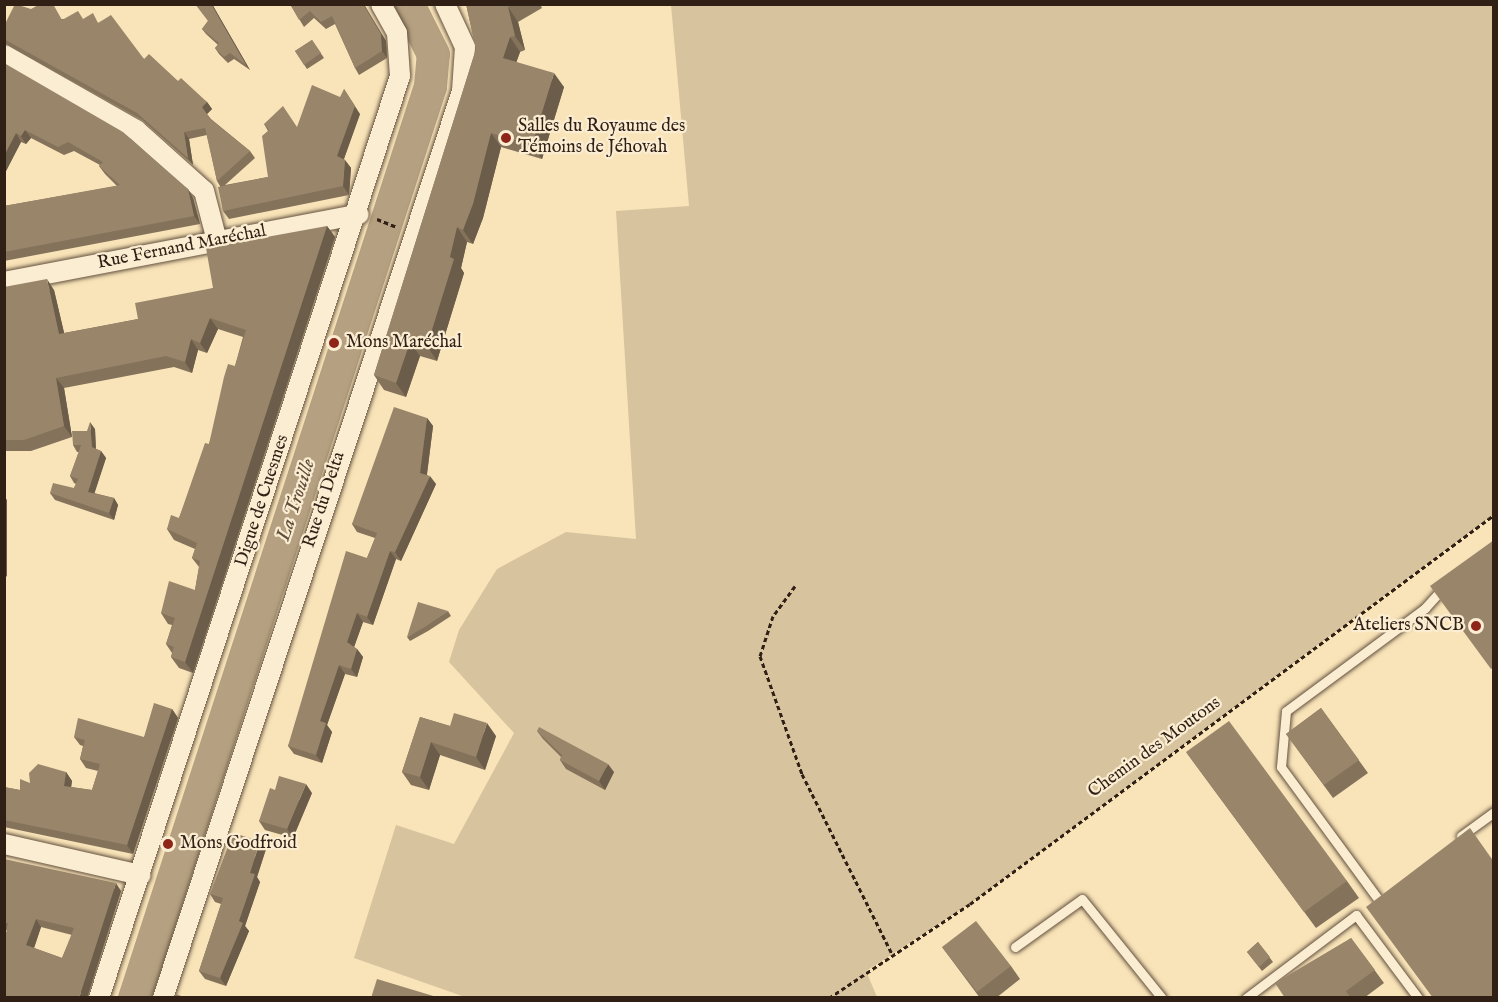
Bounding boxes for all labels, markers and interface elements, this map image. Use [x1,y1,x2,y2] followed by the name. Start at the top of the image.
[518,117,685,160] place label: Salles du Royaume des Témoins de Jéhovah
[499,131,513,145] marker: Salles du Royaume des Témoins de Jéhovah
[96,221,268,275] street label: Rue Fernand Maréchal
[346,332,462,354] place label: Mons Maréchal
[327,336,341,350] marker: Mons Maréchal
[231,432,295,570] street label: Digue de Cuesmes
[299,449,351,551] street label: Rue du Delta
[271,456,321,544] water label: La Trouille
[1353,615,1464,637] place label: Ateliers SNCB
[1469,619,1483,633] marker: Ateliers SNCB
[1085,693,1225,803] street label: Chemin des Moutons
[180,833,297,855] place label: Mons Godfroid
[161,837,175,851] marker: Mons Godfroid

